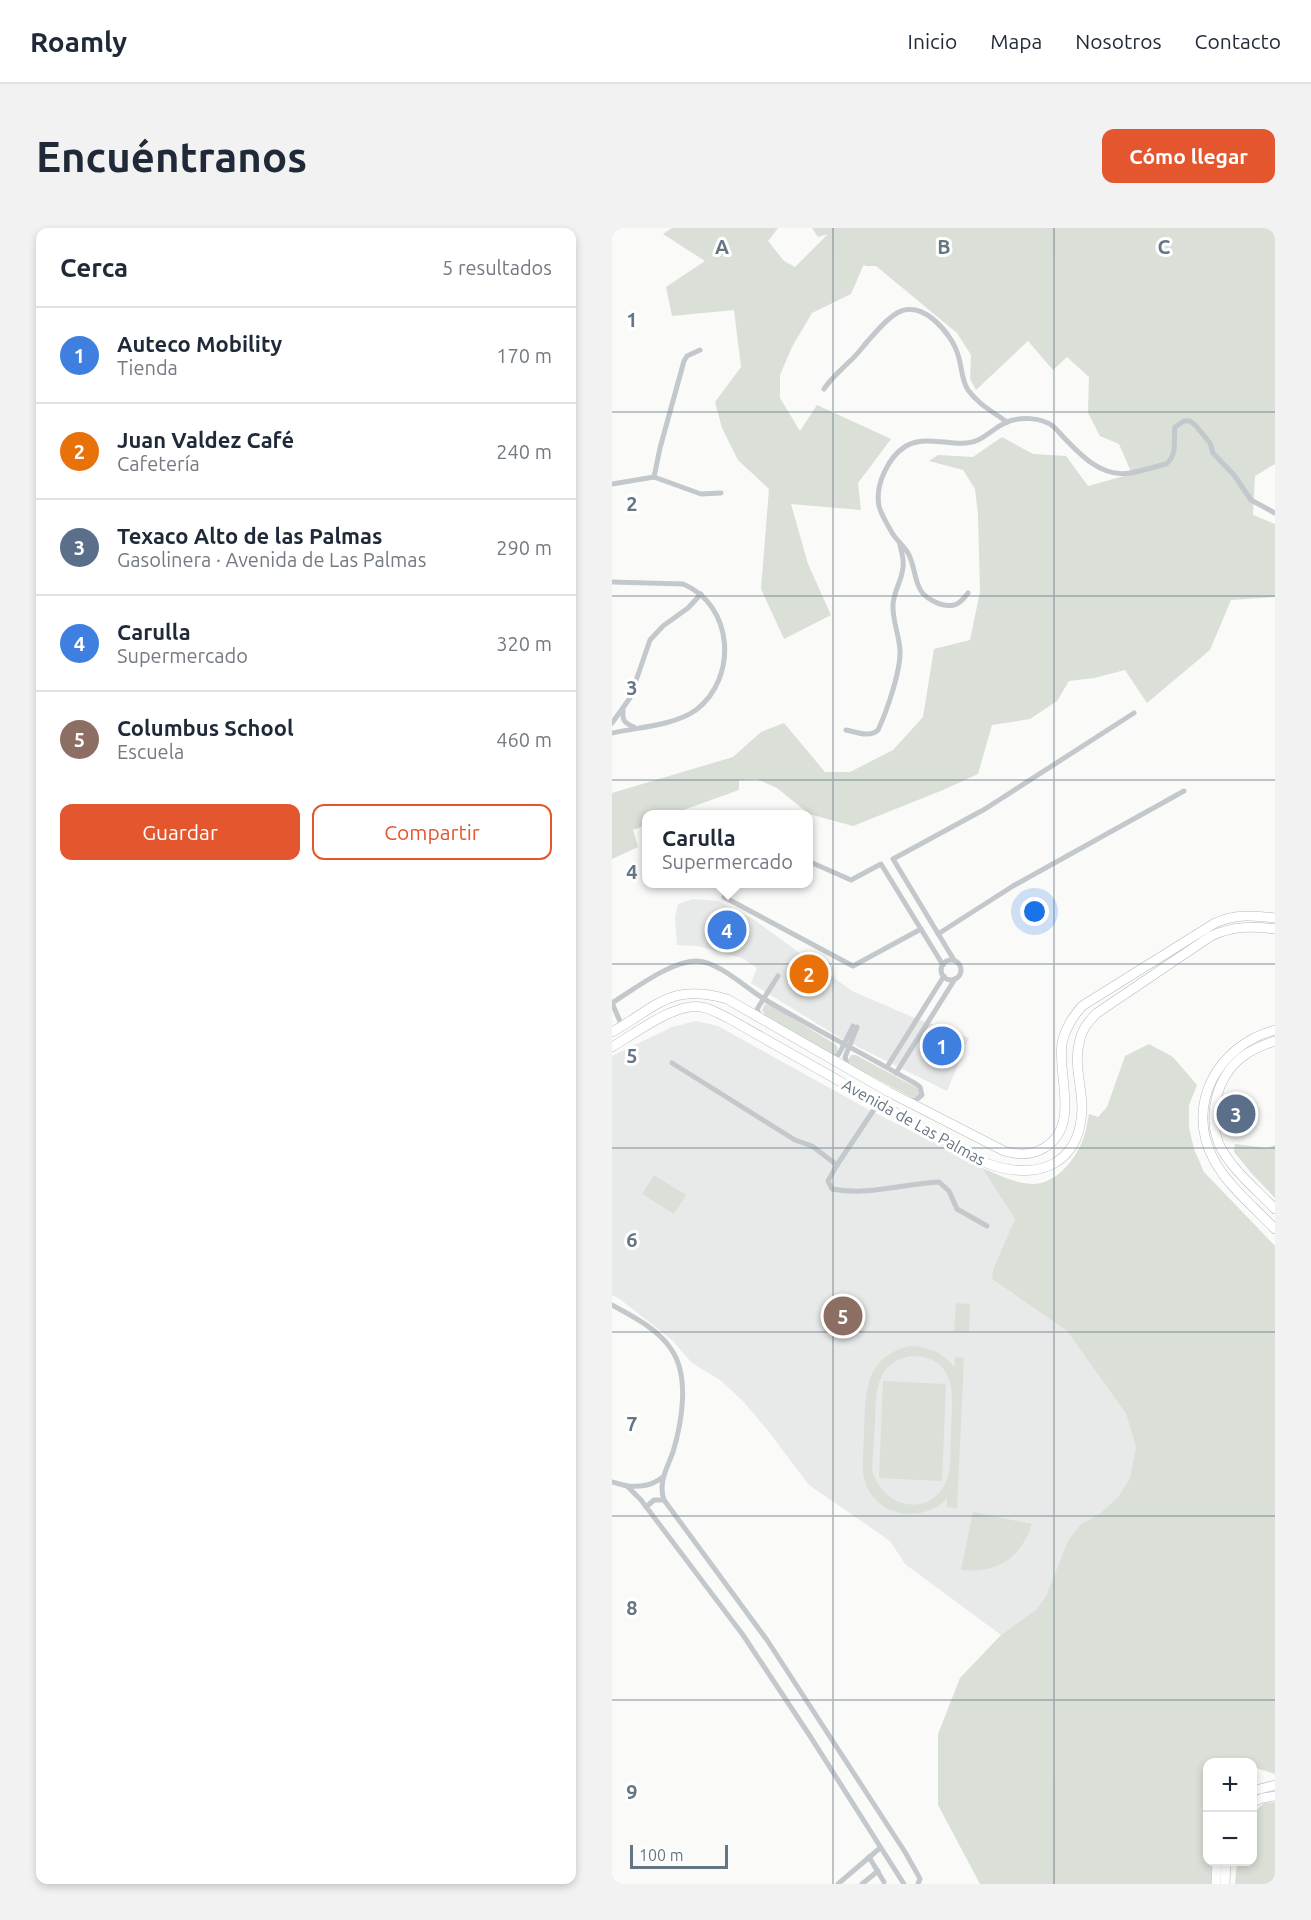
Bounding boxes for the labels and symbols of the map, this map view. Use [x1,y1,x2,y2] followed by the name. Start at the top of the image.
[715,235,729,258] text: A
[937,235,951,258] text: B
[1158,235,1171,258] text: C
[626,308,638,331] text: 1
[626,492,638,515] text: 2
[626,676,638,699] text: 3
[626,860,638,883] text: 4
[1020,897,1049,926] your location
[708,908,746,952] pin: 4
[790,952,828,996] pin: 2
[922,1024,962,1068] pin: 1
[626,1044,638,1067] text: 5
[839,1075,989,1169] street label: Avenida de Las Palmas
[1216,1092,1256,1136] pin: 3
[626,1228,638,1251] text: 6
[824,1294,862,1338] pin: 5
[626,1412,638,1435] text: 7
[626,1596,638,1619] text: 8
[626,1780,638,1803] text: 9
[630,1842,728,1870] scale bar

